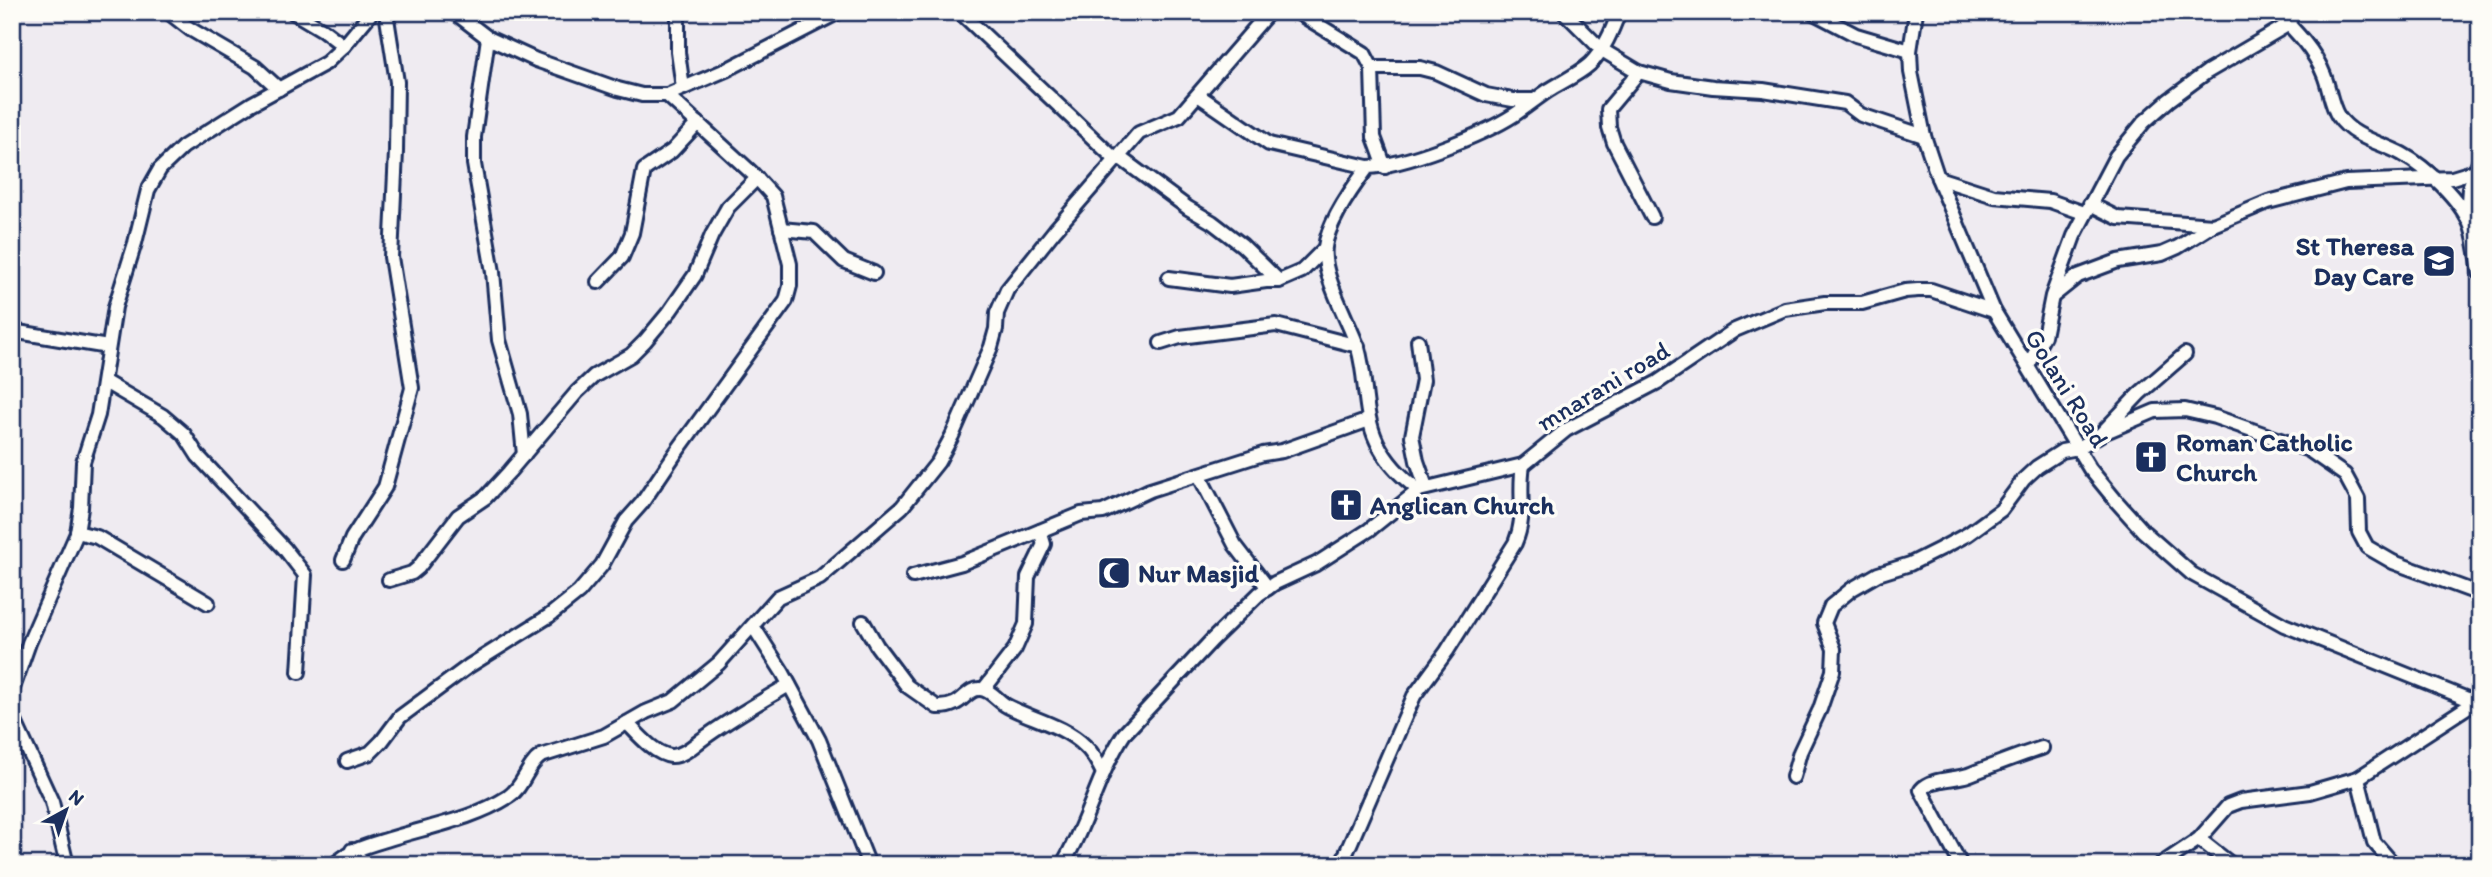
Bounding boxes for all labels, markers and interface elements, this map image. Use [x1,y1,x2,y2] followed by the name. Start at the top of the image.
[2296,230,2415,292] place label: St Theresa Day Care
[2420,242,2458,280] school or university icon: St Theresa Day Care
[2018,323,2116,453] street label: Golani Road
[1531,334,1675,438] street label: mnarani road
[2176,426,2353,488] place label: Roman Catholic Church
[2132,438,2170,476] church icon: Roman Catholic Church
[1327,486,1365,524] church icon: Anglican Church
[1369,489,1554,521] place label: Anglican Church
[1095,554,1133,592] mosque icon: Nur Masjid
[1138,557,1259,589] place label: Nur Masjid
[32,776,102,846] north arrow
[64,784,89,810] text: N

